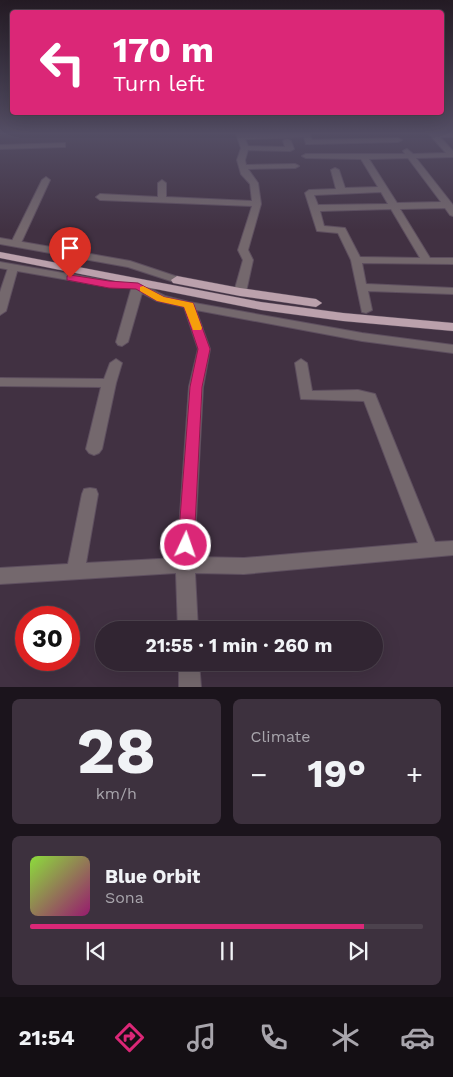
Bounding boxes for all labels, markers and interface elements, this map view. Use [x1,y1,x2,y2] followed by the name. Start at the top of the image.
[113,29,214,71] text: 170 m
[30,30,95,95] icon: left
[113,71,205,96] text: Turn left
[49,227,91,278] pin
[56,234,84,262] icon: arrive
[159,518,211,570] position arrow
[15,606,80,671] speed limit sign: 30
[146,634,332,657] text: 21:55 · 1 min · 260 m
[77,713,156,789] text: 28
[251,727,311,746] text: Climate
[307,752,366,796] text: 19°
[251,758,267,791] text: −
[406,758,423,791] text: +
[96,784,137,803] text: km/h
[105,865,200,888] text: Blue Orbit
[105,888,144,907] text: Sona
[82,937,110,965] icon: previous
[213,937,241,965] icon: pause
[344,937,372,965] icon: next
[112,1020,147,1055] icon: directions
[184,1020,219,1055] icon: music
[256,1020,291,1055] icon: phone
[328,1020,363,1055] icon: climate
[400,1020,435,1055] icon: car
[18,1025,75,1050] text: 21:54

